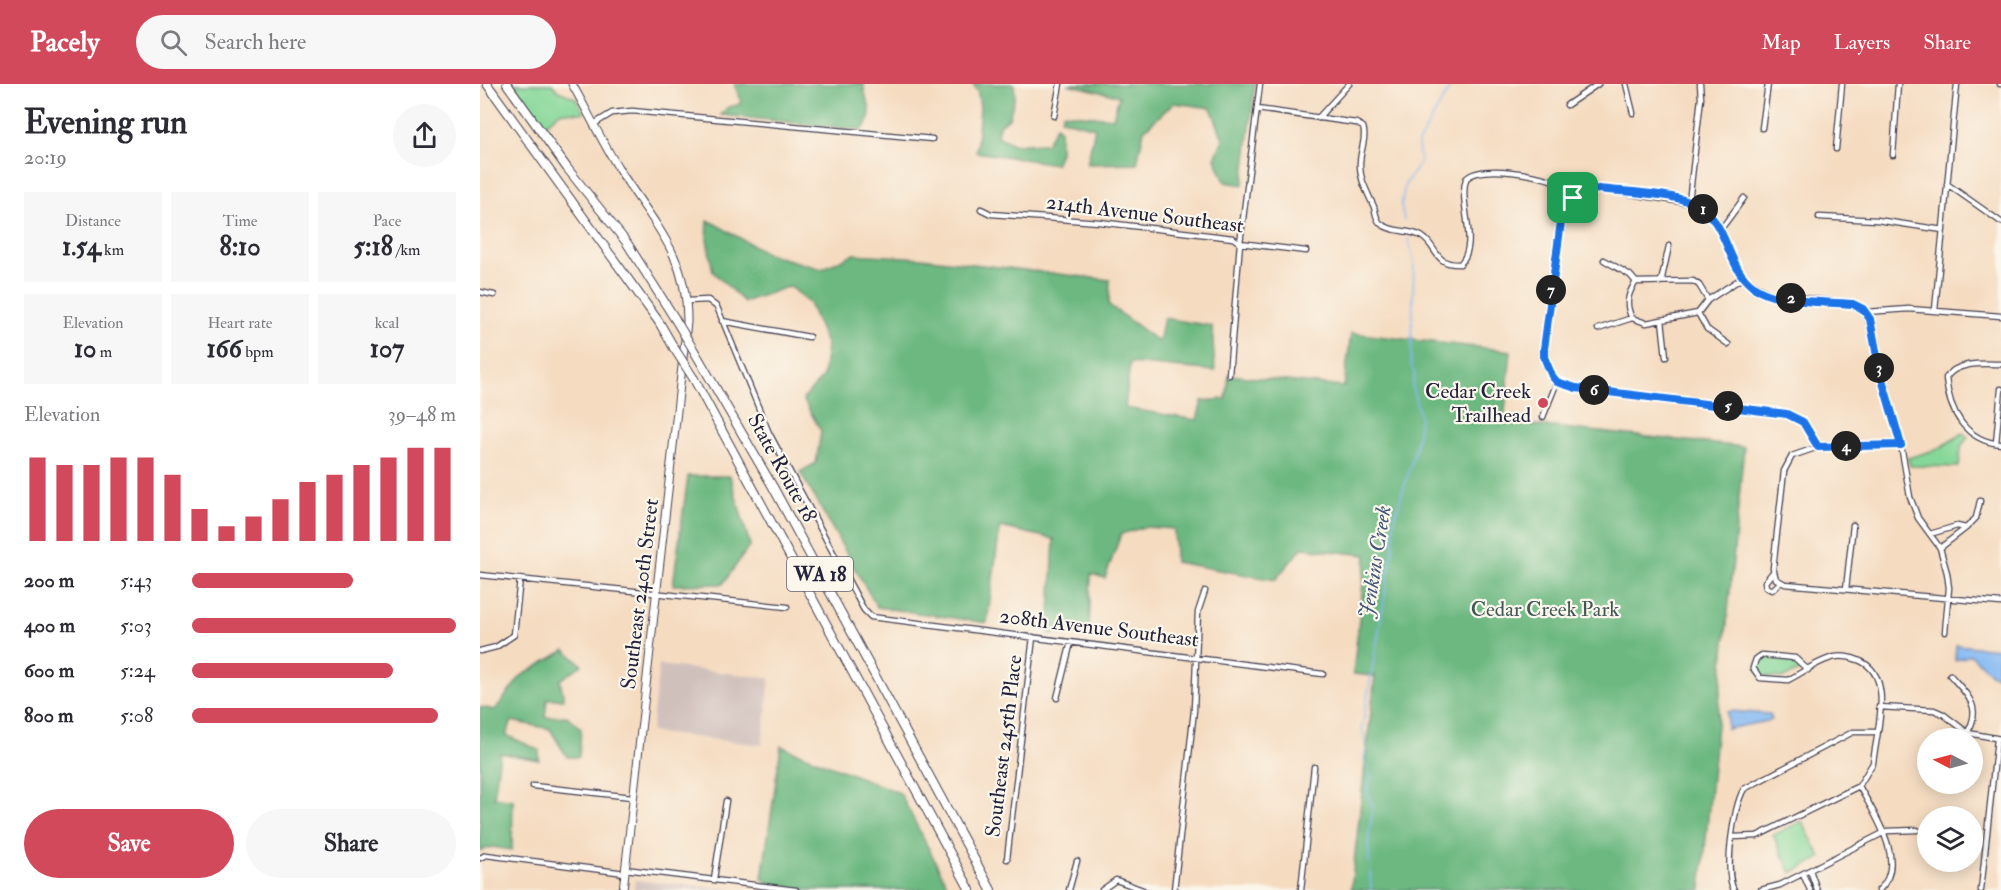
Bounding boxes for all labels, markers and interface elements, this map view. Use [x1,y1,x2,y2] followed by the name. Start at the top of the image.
[136,15,556,69] search box
[30,25,100,60] text: Pacely
[157,26,190,59] icon: search
[205,28,306,56] text: Search here
[1761,29,1801,56] text: Map
[1834,29,1890,56] text: Layers
[1923,29,1971,56] text: Share
[24,102,187,143] text: Evening run
[393,104,456,167] button: share
[24,145,67,170] text: 20:19
[1547,172,1598,223] pin
[1556,181,1589,214] icon: arrive
[1045,188,1245,240] street label: 214th Avenue Southeast
[1688,194,1718,224] pin: 1
[1700,199,1706,219] text: 1
[65,211,121,231] text: Distance
[223,211,257,231] text: Time
[373,211,401,231] text: Pace
[62,231,101,263] text: 1.54
[219,231,261,263] text: 8:10
[354,231,393,263] text: 5:18
[101,240,124,260] text: km
[393,240,420,260] text: /km
[1536,275,1566,305] pin: 7
[1547,280,1555,300] text: 7
[1776,283,1806,313] pin: 2
[1787,288,1795,308] text: 2
[63,313,123,333] text: Elevation
[207,313,273,333] text: Heart rate
[375,313,399,333] text: kcal
[74,333,96,365] text: 10
[206,333,242,365] text: 166
[370,333,404,365] text: 107
[96,342,112,362] text: m
[242,342,274,362] text: bpm
[1864,353,1894,383] pin: 3
[1876,358,1882,378] text: 3
[1579,375,1609,405] pin: 6
[1425,378,1532,429] place label: Cedar Creek Trailhead
[1590,380,1598,400] text: 6
[1713,391,1743,421] pin: 5
[1536,396,1550,410] marker: Cedar Creek Trailhead
[1724,396,1732,416] text: 5
[24,402,100,427] text: Elevation
[388,402,456,427] text: 39–48 m
[741,409,823,527] street label: State Route 18
[1831,431,1861,461] pin: 4
[1842,436,1850,456] text: 4
[615,497,665,691] street label: Southeast 240th Street
[1352,503,1398,621] water label: Jenkins Creek
[787,557,853,591] road number: WA 18
[24,568,74,593] text: 200 m
[120,568,152,593] text: 5:43
[1471,596,1619,623] park label: Cedar Creek Park
[998,602,1200,654] street label: 208th Avenue Southeast
[24,613,75,638] text: 400 m
[120,613,152,638] text: 5:03
[979,653,1029,839] street label: Southeast 245th Place
[24,658,74,683] text: 600 m
[120,658,155,683] text: 5:24
[24,703,74,728] text: 800 m
[120,703,153,728] text: 5:08
[1917,728,1983,794] north arrow
[1917,728,1983,872] map controls
[1917,806,1983,872] button: layers
[24,809,234,878] button: Save
[246,809,456,878] button: Share

